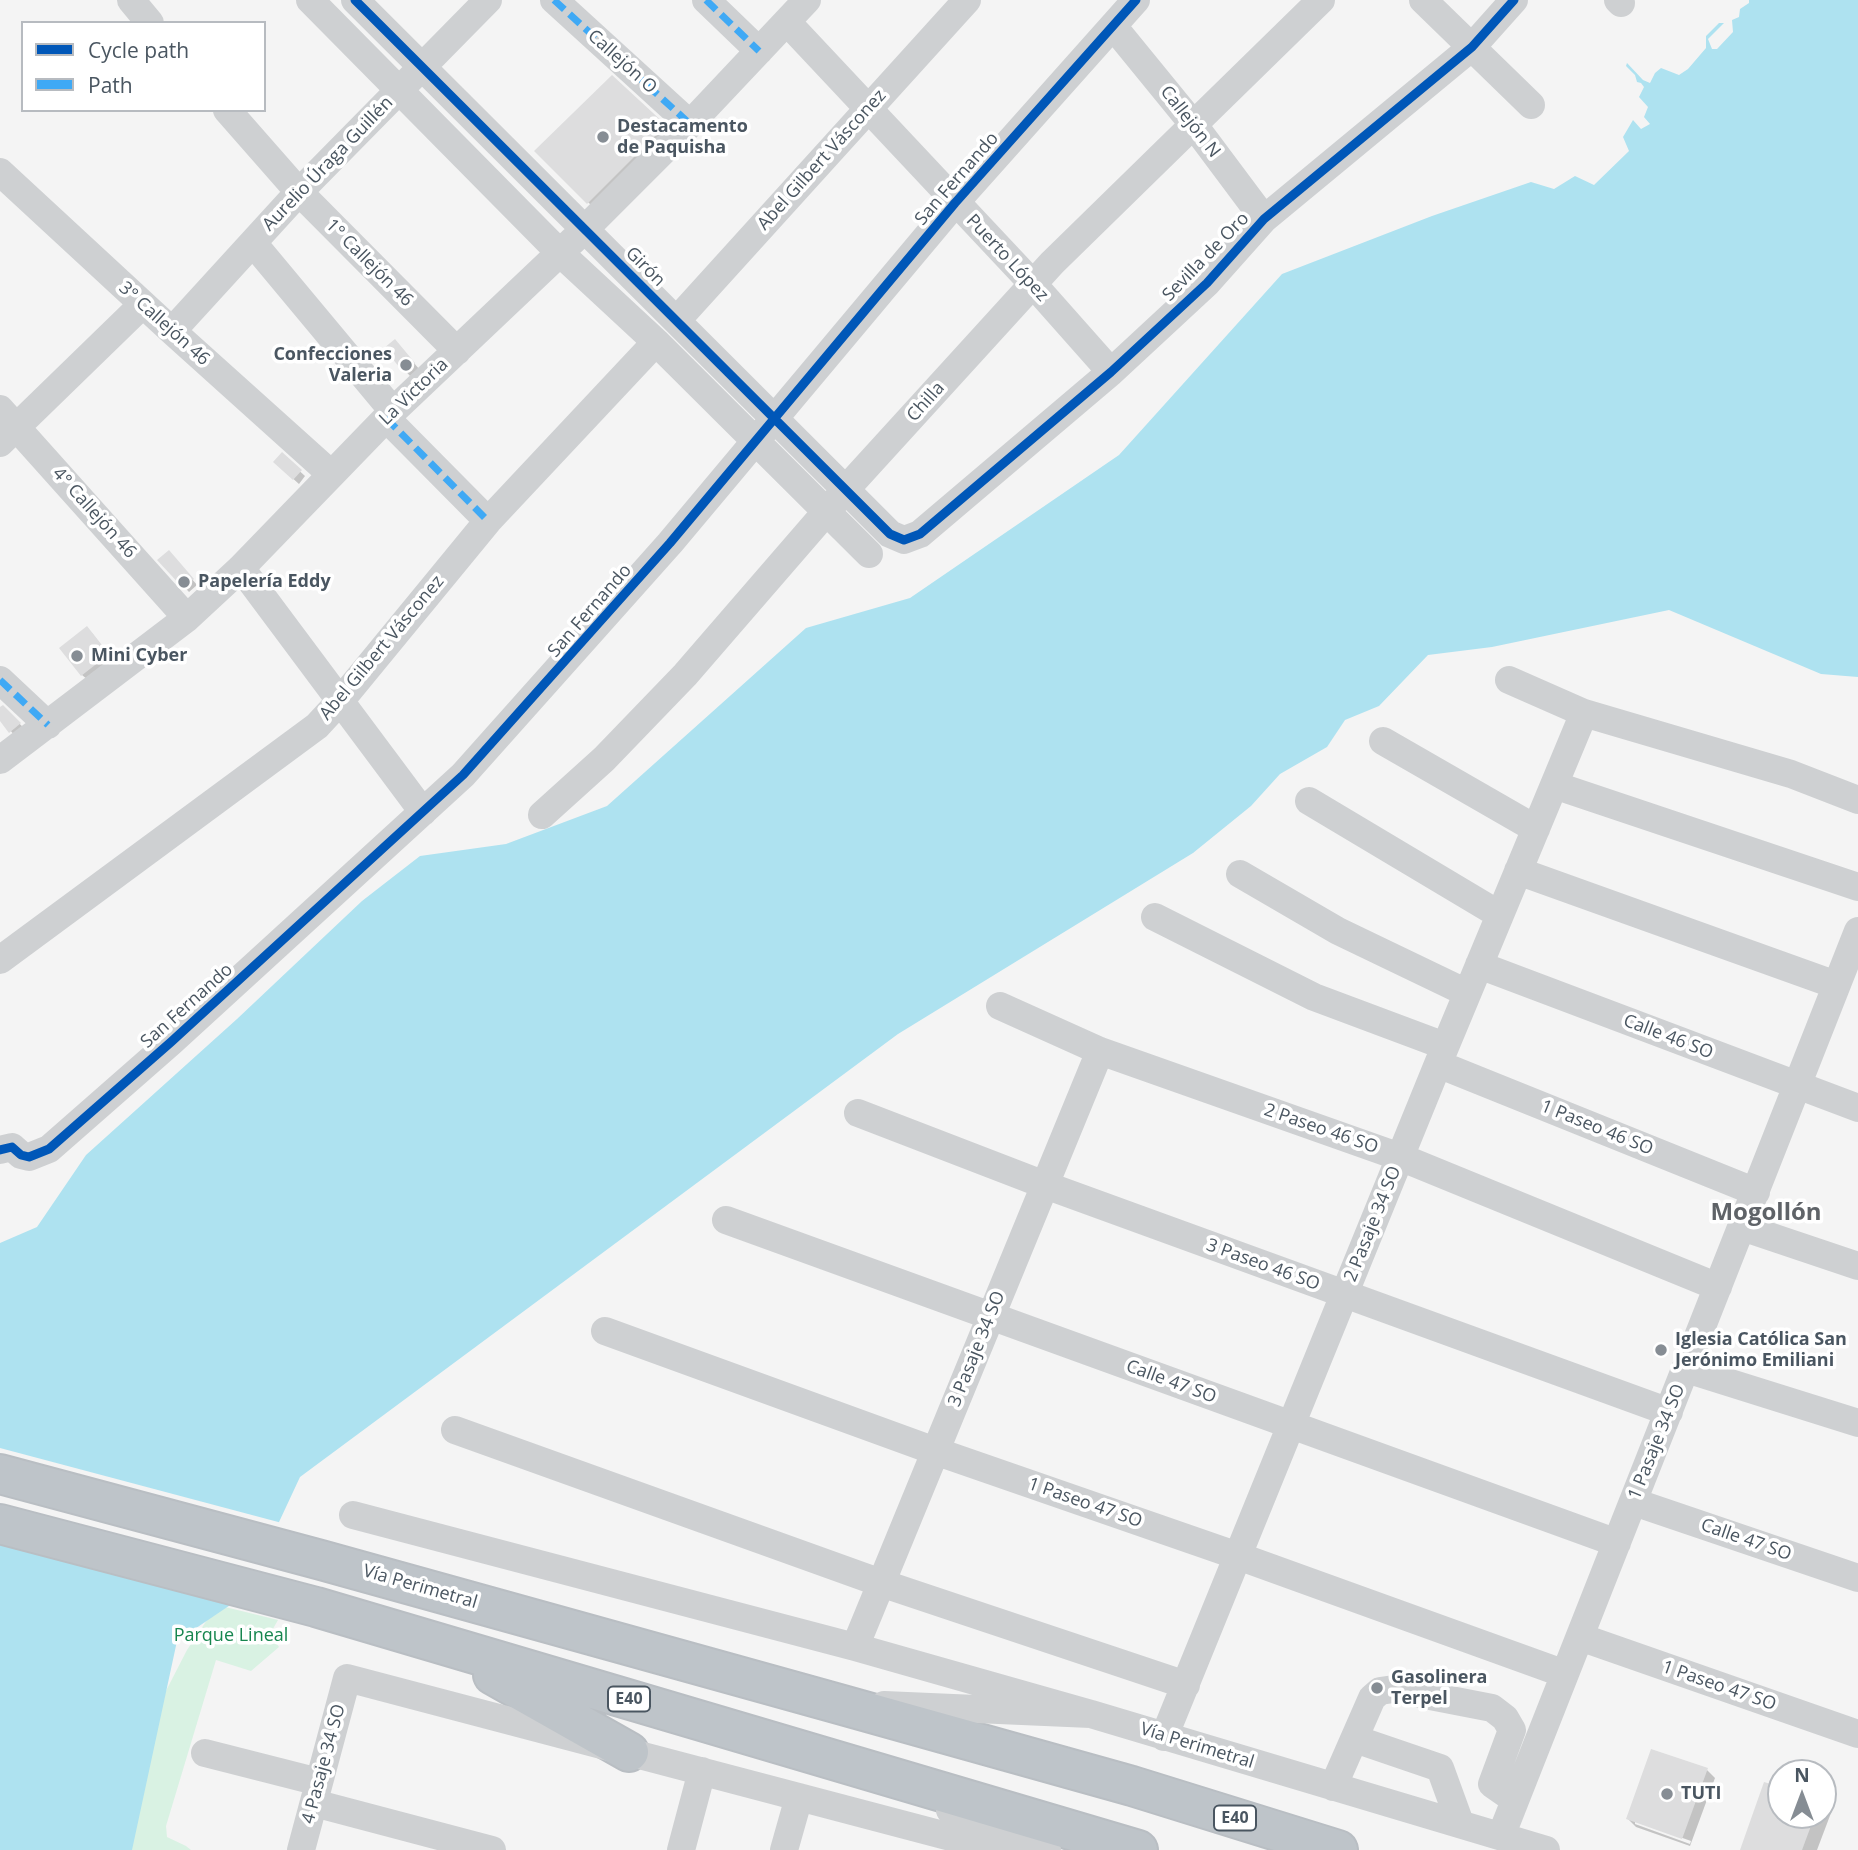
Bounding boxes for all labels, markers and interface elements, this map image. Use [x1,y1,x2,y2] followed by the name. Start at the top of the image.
[21,21,266,112] legend
[583,25,661,99] street label: Callejón O
[88,36,189,64] text: Cycle path
[88,71,133,99] text: Path
[1155,82,1225,162] street label: Callejón N
[753,85,891,235] street label: Abel Gilbert Vásconez
[258,92,398,236] street label: Aurelio Úraga Guillén
[617,116,748,158] place label: Destacamento de Paquisha
[911,128,1003,230] street label: San Fernando
[595,129,611,145] marker: Destacamento de Paquisha
[1158,208,1254,306] street label: Sevilla de Oro
[961,210,1053,306] street label: Puerto López
[321,215,417,311] street label: 1° Callejón 46
[621,243,669,291] street label: Girón
[114,278,214,370] street label: 3° Callejón 46
[273,344,392,386] place label: Confecciones Valeria
[375,354,453,430] street label: La Victoria
[398,357,414,373] marker: Confecciones Valeria
[903,378,949,426] street label: Chilla
[48,463,140,563] street label: 4° Callejón 46
[544,560,636,662] street label: San Fernando
[198,571,331,593] place label: Papelería Eddy
[315,571,449,725] street label: Abel Gilbert Vásconez
[176,574,192,590] marker: Papelería Eddy
[91,645,187,667] place label: Mini Cyber
[69,648,85,664] marker: Mini Cyber
[137,959,237,1053] street label: San Fernando
[1620,1010,1716,1064] street label: Calle 46 SO
[1538,1096,1656,1160] street label: 1 Paseo 46 SO
[1261,1099,1381,1159] street label: 2 Paseo 46 SO
[1340,1163,1406,1285] street label: 2 Pasaje 34 SO
[1710,1199,1822,1227] district label: Mogollón
[1203,1234,1323,1296] street label: 3 Paseo 46 SO
[944,1288,1010,1410] street label: 3 Pasaje 34 SO
[1675,1329,1847,1372] place label: Iglesia Católica San Jerónimo Emiliani
[1653,1342,1669,1358] marker: Iglesia Católica San Jerónimo Emiliani
[1123,1356,1219,1408] street label: Calle 47 SO
[1624,1381,1690,1503] street label: 1 Pasaje 34 SO
[1025,1473,1145,1533] street label: 1 Paseo 47 SO
[1698,1514,1794,1566] street label: Calle 47 SO
[360,1560,480,1614] street label: Vía Perimetral
[174,1625,288,1647] park label: Parque Lineal
[1659,1656,1779,1716] street label: 1 Paseo 47 SO
[1391,1667,1487,1710] place label: Gasolinera Terpel
[1369,1680,1385,1696] marker: Gasolinera Terpel
[608,1686,650,1712] road number: E40
[298,1702,350,1826] street label: 4 Pasaje 34 SO
[1137,1718,1257,1774] street label: Vía Perimetral
[1767,1759,1837,1829] north arrow
[1794,1762,1810,1788] text: N
[1681,1783,1721,1805] place label: TUTI
[1659,1786,1675,1802] marker: TUTI
[1214,1806,1256,1830] road number: E40

